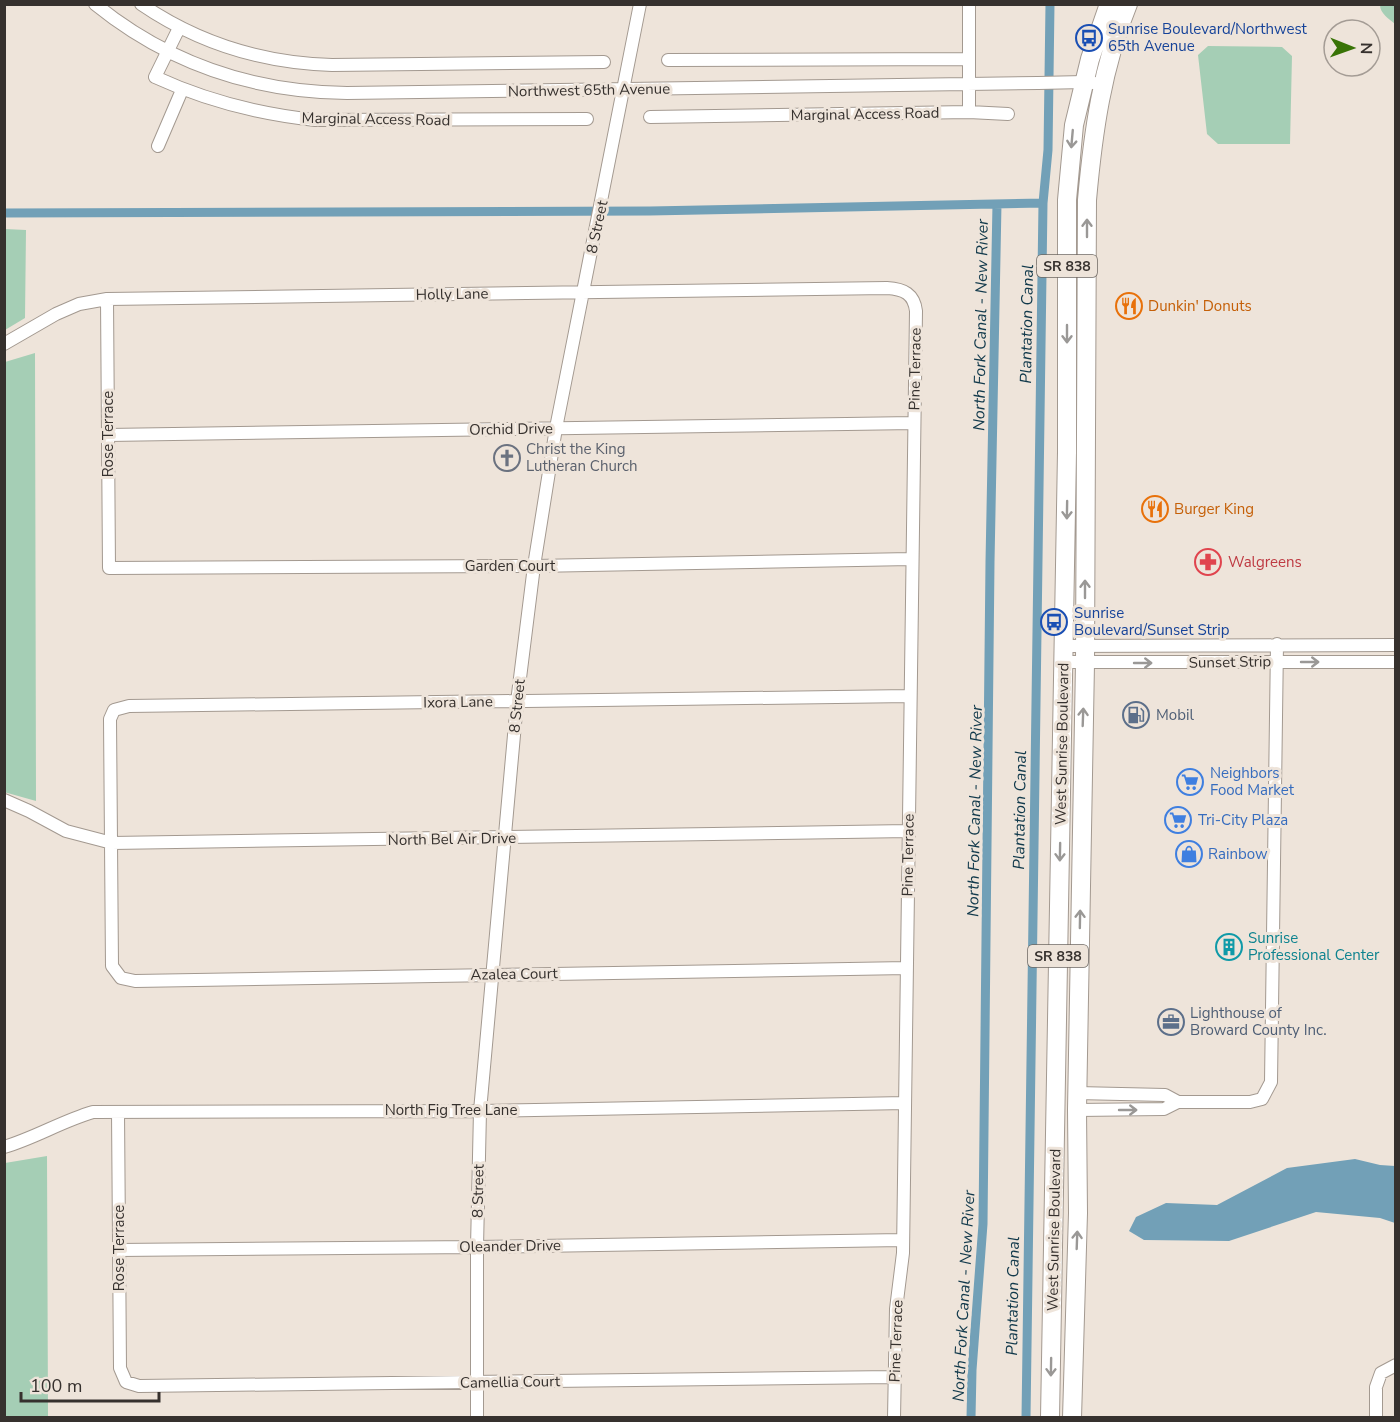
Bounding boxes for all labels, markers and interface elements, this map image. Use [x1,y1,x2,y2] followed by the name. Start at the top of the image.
[1322,18,1382,78] north arrow
[1108,19,1308,56] place label: Sunrise Boulevard/Northwest 65th Avenue
[1074,23,1104,53] bus stop icon: Sunrise Boulevard/Northwest 65th Avenue
[1355,42,1377,54] text: N
[508,79,670,101] street label: Northwest 65th Avenue
[790,103,940,125] street label: Marginal Access Road
[301,108,451,130] street label: Marginal Access Road
[1066,129,1077,149] one-way arrow
[582,198,613,255] street label: 8 Street
[968,218,994,431] water label: North Fork Canal - New River
[1081,218,1093,238] one-way arrow
[1037,255,1097,277] road number: SR 838
[1015,264,1039,384] water label: Plantation Canal
[416,283,489,305] street label: Holly Lane
[1114,291,1144,321] restaurant icon: Dunkin' Donuts
[1148,296,1252,316] place label: Dunkin' Donuts
[1061,324,1073,344] one-way arrow
[904,328,926,410] street label: Pine Terrace
[98,391,118,477] street label: Rose Terrace
[469,418,553,440] street label: Orchid Drive
[526,439,638,476] place label: Christ the King Lutheran Church
[492,443,522,473] church icon: Christ the King Lutheran Church
[1140,494,1170,524] restaurant icon: Burger King
[1174,499,1254,519] place label: Burger King
[1061,500,1072,520] one-way arrow
[1193,547,1223,577] pharmacy icon: Walgreens
[1228,552,1302,572] place label: Walgreens
[465,556,556,576] street label: Garden Court
[1079,579,1091,599] one-way arrow
[1074,603,1230,640] place label: Sunrise Boulevard/Sunset Strip
[1039,607,1069,637] bus stop icon: Sunrise Boulevard/Sunset Strip
[1189,651,1272,673] street label: Sunset Strip
[1299,656,1319,668] one-way arrow
[1133,657,1153,669] one-way arrow
[1051,663,1073,825] street label: West Sunrise Boulevard
[504,677,530,734] street label: 8 Street
[423,691,493,713] street label: Ixora Lane
[1121,700,1151,730] fuel station icon: Mobil
[962,704,988,917] water label: North Fork Canal - New River
[1156,705,1194,725] place label: Mobil
[1077,708,1089,728] one-way arrow
[1008,750,1032,870] water label: Plantation Canal
[1210,763,1295,800] place label: Neighbors Food Market
[1175,767,1205,797] supermarket icon: Neighbors Food Market
[1163,805,1193,835] supermarket icon: Tri-City Plaza
[1198,810,1288,830] place label: Tri-City Plaza
[897,814,919,896] street label: Pine Terrace
[388,828,516,850] street label: North Bel Air Drive
[1174,839,1204,869] shop icon: Rainbow
[1054,841,1066,861] one-way arrow
[1208,844,1268,864] place label: Rainbow
[1074,909,1085,929] one-way arrow
[1248,928,1380,965] place label: Sunrise Professional Center
[1214,932,1244,962] building icon: Sunrise Professional Center
[1028,945,1088,967] road number: SR 838
[470,963,559,985] street label: Azalea Court
[1190,1003,1327,1040] place label: Lighthouse of Broward County Inc.
[1156,1007,1186,1037] office icon: Lighthouse of Broward County Inc.
[385,1100,517,1120] street label: North Fig Tree Lane
[1118,1104,1138,1116] one-way arrow
[1043,1149,1065,1311] street label: West Sunrise Boulevard
[468,1163,488,1218] street label: 8 Street
[947,1188,981,1402] water label: North Fork Canal - New River
[109,1205,129,1291] street label: Rose Terrace
[1071,1230,1082,1250] one-way arrow
[459,1235,561,1257] street label: Oleander Drive
[1001,1236,1025,1356] water label: Plantation Canal
[885,1299,907,1383] street label: Pine Terrace
[1045,1357,1057,1377] one-way arrow
[21,1365,159,1403] scale bar
[460,1371,561,1393] street label: Camellia Court
[30,1374,82,1398] text: 100 m

